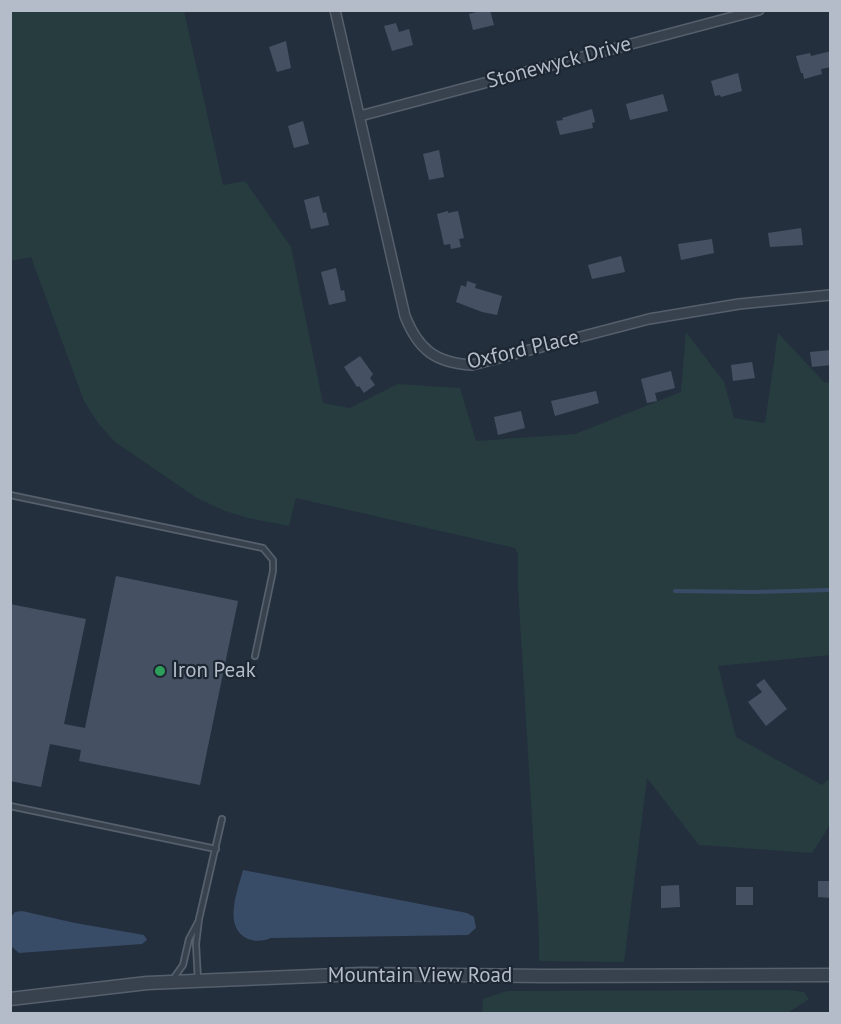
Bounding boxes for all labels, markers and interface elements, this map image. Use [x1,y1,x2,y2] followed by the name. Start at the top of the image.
[484,32,634,94] street label: Stonewyck Drive
[464,325,582,375] street label: Oxford Place
[172,658,256,684] place label: Iron Peak
[153,664,167,678] marker: Iron Peak
[328,963,512,989] street label: Mountain View Road

